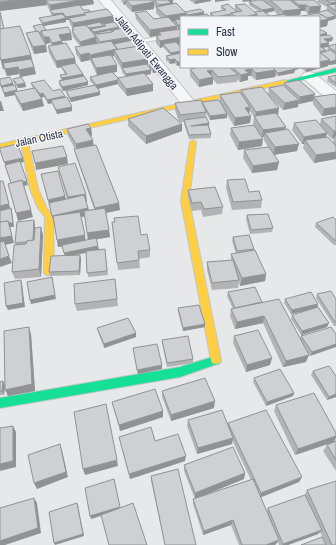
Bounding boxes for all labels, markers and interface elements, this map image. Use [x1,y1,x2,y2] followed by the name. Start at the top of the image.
[113,12,181,92] street label: Jalan Adipati Ewangga
[180,16,320,68] legend
[216,24,235,40] text: Fast
[216,44,238,60] text: Slow
[14,126,64,150] street label: Jalan Otista

